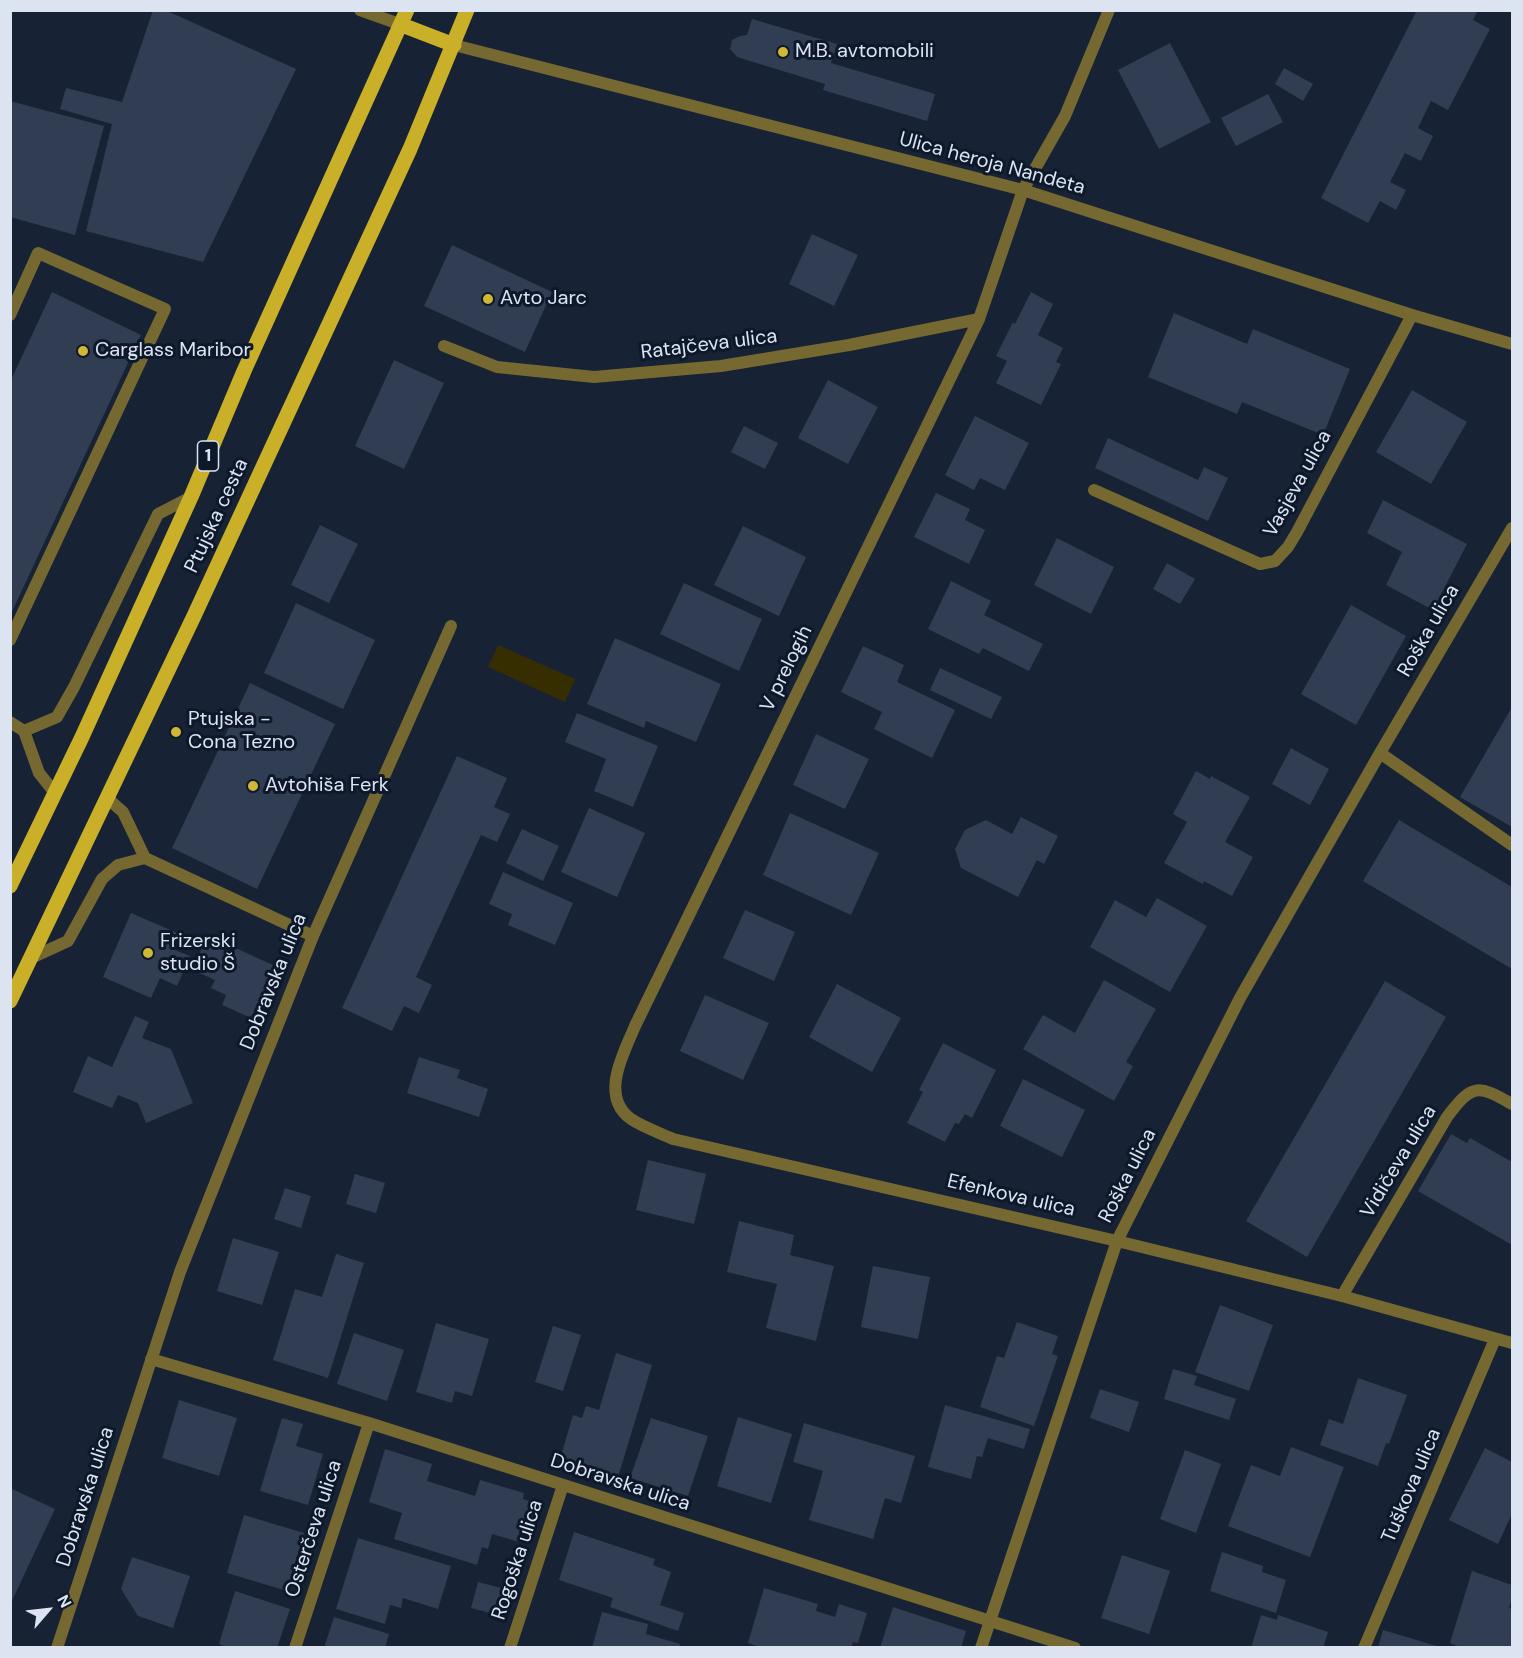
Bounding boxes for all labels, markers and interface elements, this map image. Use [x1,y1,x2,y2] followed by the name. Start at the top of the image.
[795,40,934,64] place label: M.B. avtomobili
[776,45,790,59] marker: M.B. avtomobili
[897,128,1087,200] street label: Ulica heroja Nandeta
[500,287,587,311] place label: Avto Jarc
[481,292,495,306] marker: Avto Jarc
[639,325,779,365] street label: Ratajčeva ulica
[95,339,251,363] place label: Carglass Maribor
[76,344,90,358] marker: Carglass Maribor
[1259,426,1337,542] street label: Vasjeva ulica
[198,441,218,471] road number: 1
[180,455,254,577] street label: Ptujska cesta
[1393,581,1465,681] street label: Roška ulica
[756,622,818,716] street label: V prelogih
[188,708,295,755] place label: Ptujska - Cona Tezno
[169,725,183,739] marker: Ptujska - Cona Tezno
[265,774,389,798] place label: Avtohiša Ferk
[246,779,260,793] marker: Avtohiša Ferk
[236,910,312,1054] street label: Dobravska ulica
[160,930,236,977] place label: Frizerski studio Š
[141,946,155,960] marker: Frizerski studio Š
[1356,1101,1442,1223] street label: Vidičeva ulica
[1094,1125,1162,1227] street label: Roška ulica
[945,1170,1077,1222] street label: Efenkova ulica
[52,1424,120,1570] street label: Dobravska ulica
[1377,1425,1447,1547] street label: Tuškova ulica
[547,1449,693,1517] street label: Dobravska ulica
[281,1457,347,1601] street label: Osterčeva ulica
[487,1497,549,1623] street label: Rogoška ulica
[18,1580,78,1640] north arrow
[52,1591,76,1611] text: N

